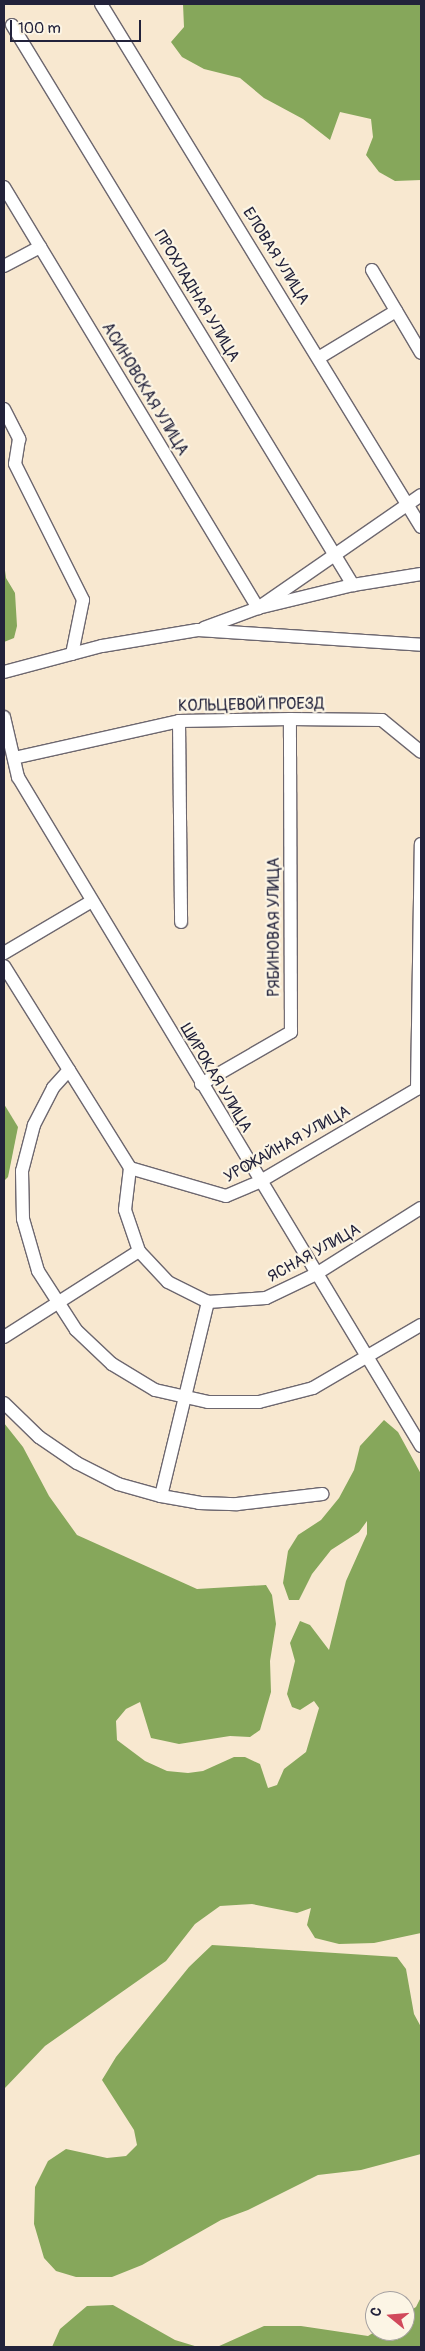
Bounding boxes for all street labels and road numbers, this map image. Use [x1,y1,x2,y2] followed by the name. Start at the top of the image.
[239,204,313,308] street label: ЕЛОВАЯ УЛИЦА
[150,227,244,365] street label: ПРОХЛАДНАЯ УЛИЦА
[98,319,192,459] street label: АСИНОВСКАЯ УЛИЦА
[178,694,324,716] street label: КОЛЬЦЕВОЙ ПРОЕЗД
[264,857,284,997] street label: РЯБИНОВАЯ УЛИЦА
[176,1020,256,1136] street label: ШИРОКАЯ УЛИЦА
[221,1101,353,1187] street label: УРОЖАЙНАЯ УЛИЦА
[264,1220,364,1286] street label: ЯСНАЯ УЛИЦА

